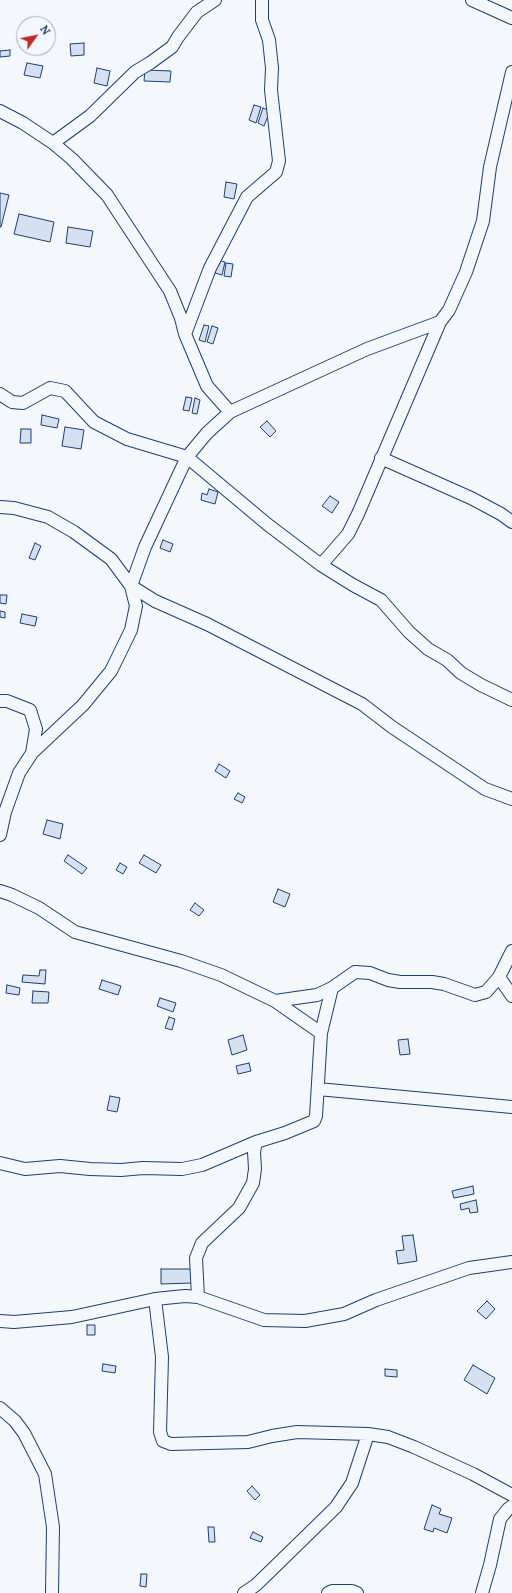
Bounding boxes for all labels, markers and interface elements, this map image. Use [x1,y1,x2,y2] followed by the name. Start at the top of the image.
[16,16,56,56] north arrow
[37,23,53,37] text: N

